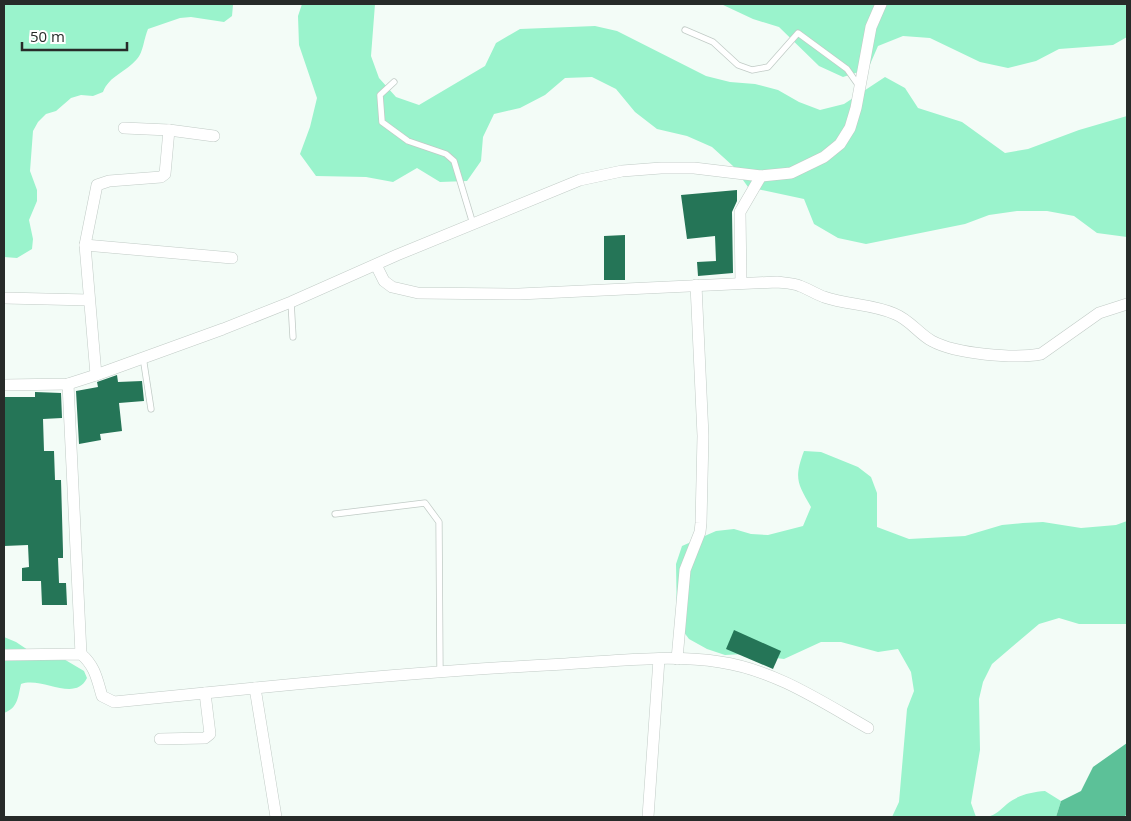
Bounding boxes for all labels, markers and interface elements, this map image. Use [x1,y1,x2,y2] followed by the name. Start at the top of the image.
[22,20,128,52] scale bar
[30,26,65,46] text: 50 m

